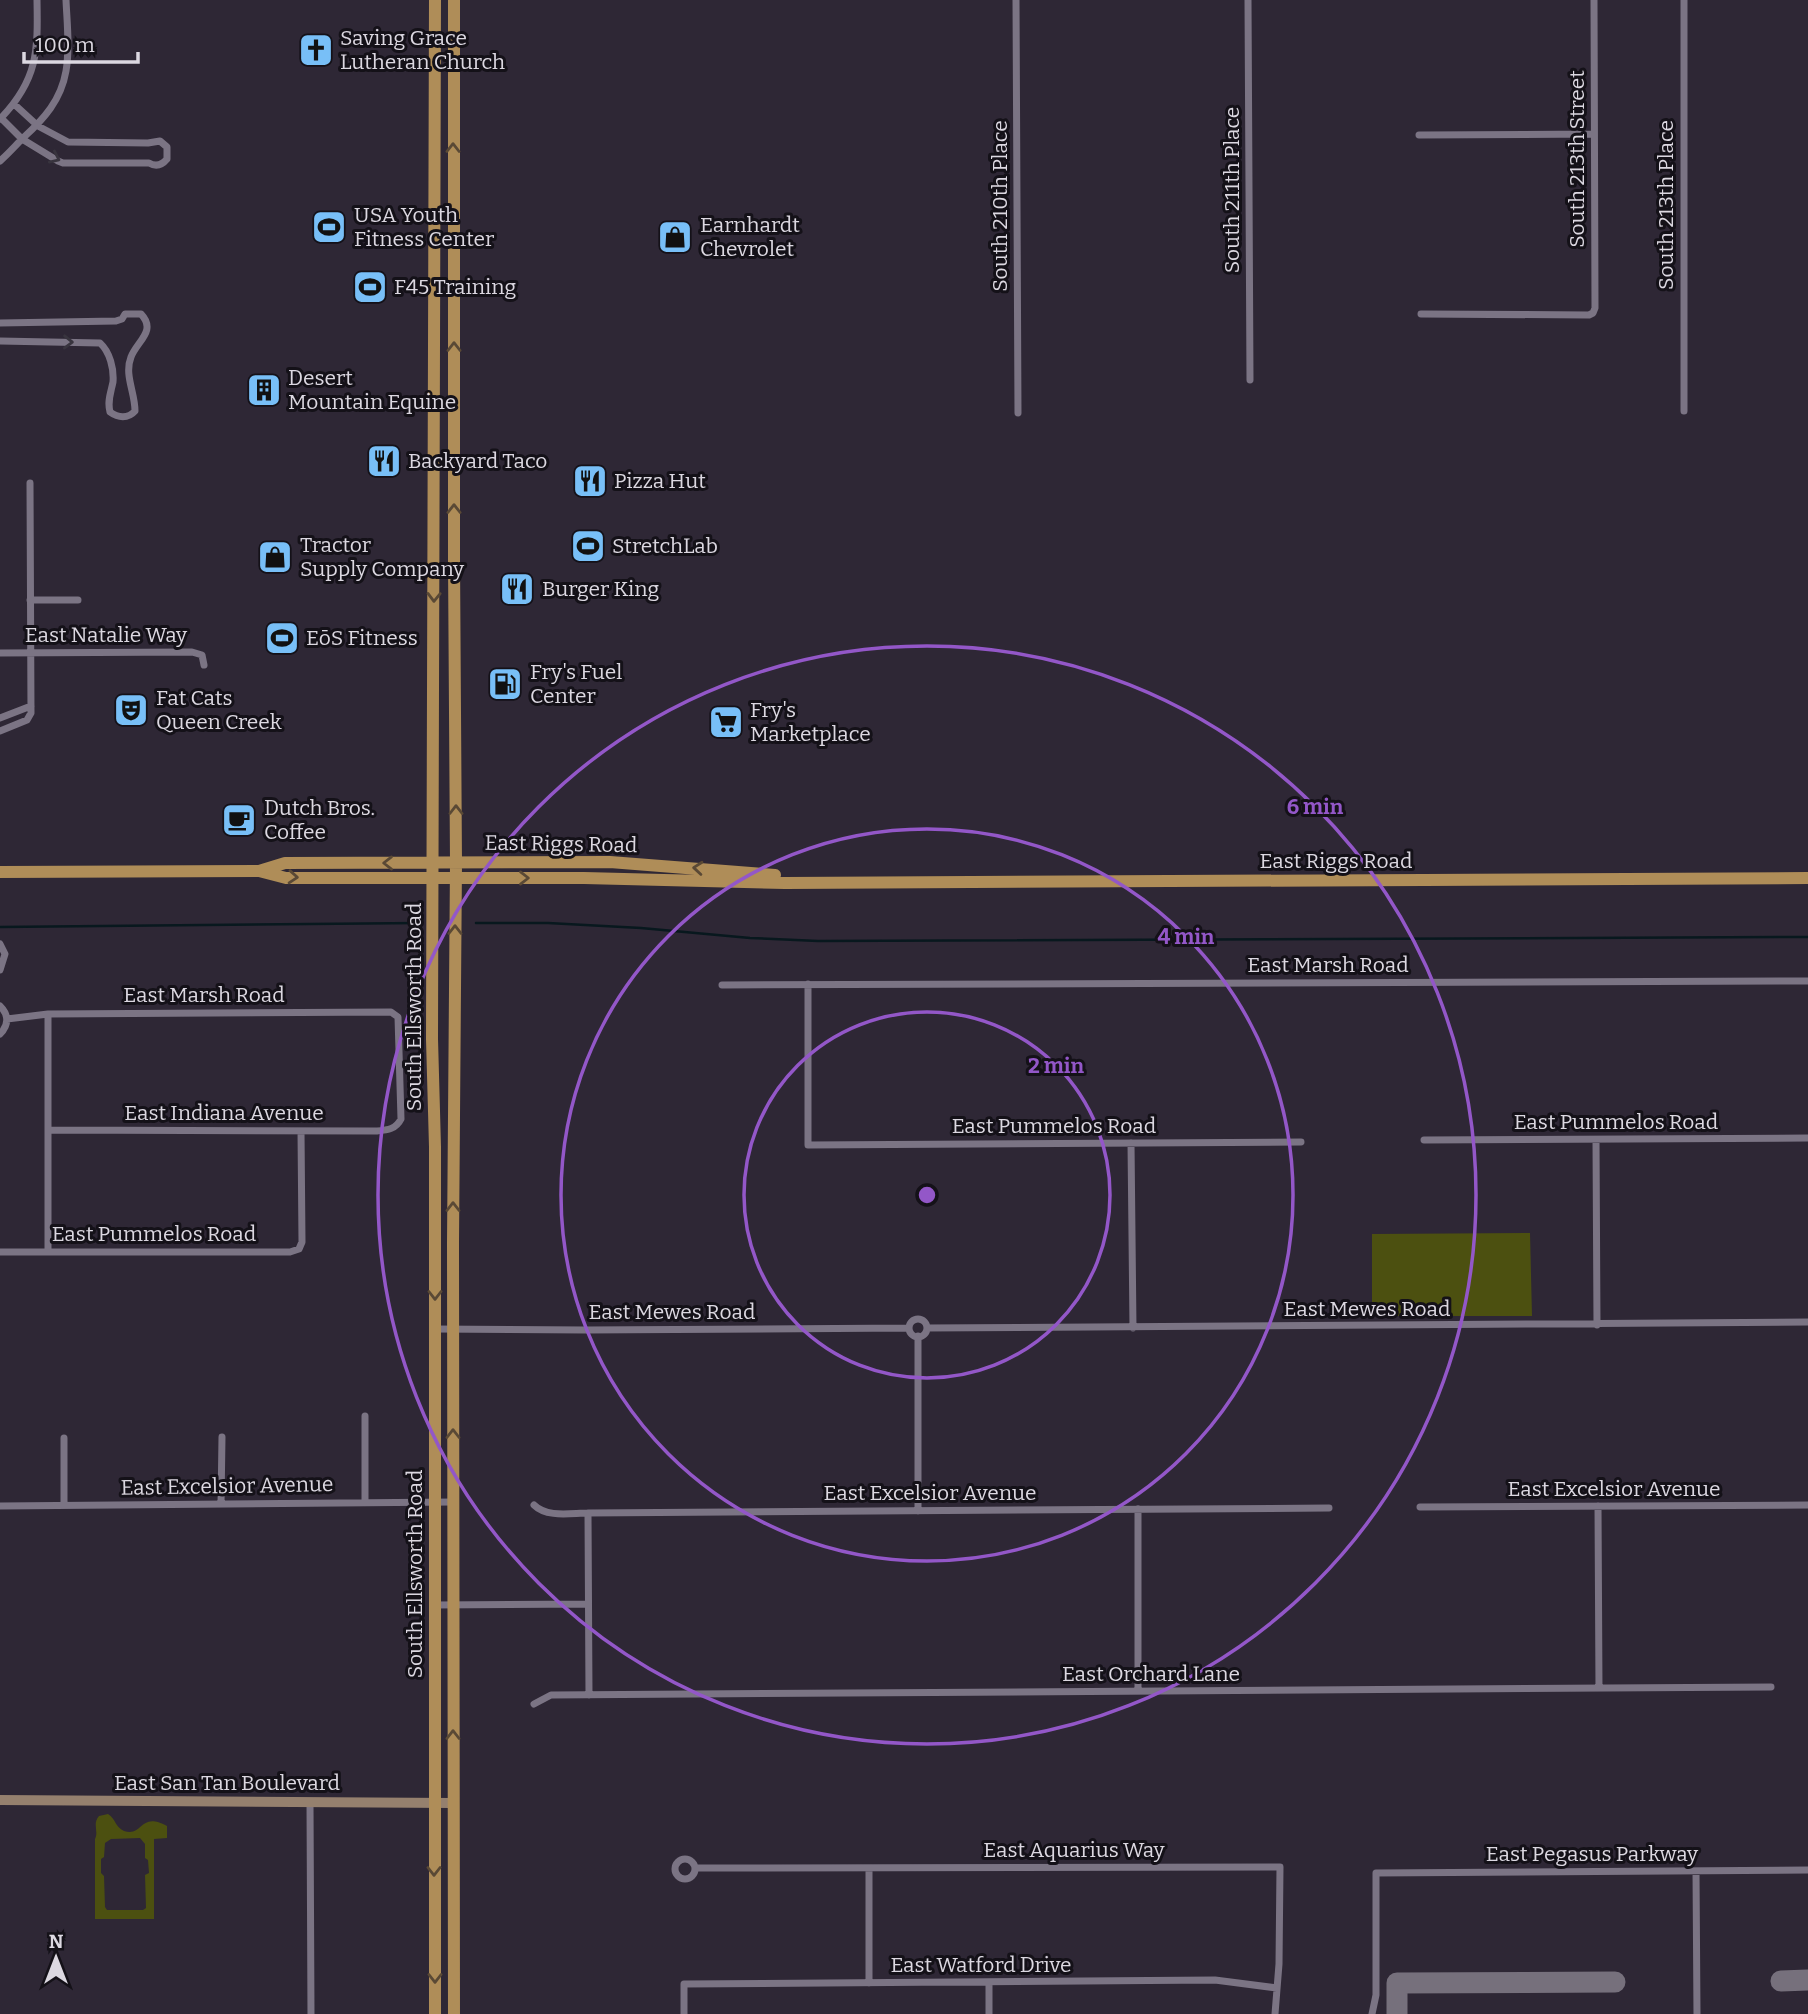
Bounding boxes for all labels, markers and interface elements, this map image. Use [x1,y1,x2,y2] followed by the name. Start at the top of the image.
[24,21,138,65] scale bar
[340,25,505,75] place label: Saving Grace Lutheran Church
[297,31,335,69] church icon: Saving Grace Lutheran Church
[35,32,95,58] text: 100 m
[1564,70,1590,248] street label: South 213th Street
[1219,107,1245,273] street label: South 211th Place
[987,120,1013,292] street label: South 210th Place
[1653,120,1679,290] street label: South 213th Place
[445,142,461,153] one-way arrow
[48,150,60,164] one-way arrow
[354,202,494,252] place label: USA Youth Fitness Center
[310,208,348,246] sports icon: USA Youth Fitness Center
[700,212,800,262] place label: Earnhardt Chevrolet
[656,218,694,256] shop icon: Earnhardt Chevrolet
[351,268,389,306] sports icon: F45 Training
[394,274,517,300] place label: F45 Training
[63,334,74,350] one-way arrow
[446,342,462,352] one-way arrow
[288,365,456,415] place label: Desert Mountain Equine
[245,371,283,409] building icon: Desert Mountain Equine
[365,442,403,480] restaurant icon: Backyard Taco
[408,448,547,474] place label: Backyard Taco
[571,462,609,500] restaurant icon: Pizza Hut
[614,468,706,494] place label: Pizza Hut
[446,503,462,513] one-way arrow
[569,527,607,565] sports icon: StretchLab
[300,532,465,582] place label: Tractor Supply Company
[612,533,718,559] place label: StretchLab
[256,538,294,576] shop icon: Tractor Supply Company
[498,570,536,608] restaurant icon: Burger King
[542,576,660,602] place label: Burger King
[426,592,442,603] one-way arrow
[263,619,301,657] sports icon: EōS Fitness
[25,622,188,648] street label: East Natalie Way
[306,625,418,651] place label: EōS Fitness
[530,659,622,709] place label: Fry's Fuel Center
[486,665,524,703] fuel station icon: Fry's Fuel Center
[156,685,282,735] place label: Fat Cats Queen Creek
[112,691,150,729] theatre icon: Fat Cats Queen Creek
[750,697,871,747] place label: Fry's Marketplace
[707,703,745,741] supermarket icon: Fry's Marketplace
[1287,794,1344,820] text: 6 min
[264,795,375,845] place label: Dutch Bros. Coffee
[220,801,258,839] cafe icon: Dutch Bros. Coffee
[448,804,464,814] one-way arrow
[484,830,638,858] street label: East Riggs Road
[1260,848,1412,874] street label: East Riggs Road
[382,855,392,871] one-way arrow
[692,861,703,876] one-way arrow
[287,869,298,884] one-way arrow
[519,870,530,886] one-way arrow
[401,903,427,1111] street label: South Ellsworth Road
[1158,924,1215,950] text: 4 min
[448,925,463,936] one-way arrow
[1247,952,1409,978] street label: East Marsh Road
[123,982,285,1008] street label: East Marsh Road
[1028,1053,1084,1079] text: 2 min
[124,1100,324,1126] street label: East Indiana Avenue
[1514,1109,1718,1135] street label: East Pummelos Road
[952,1113,1156,1139] street label: East Pummelos Road
[915,1183,939,1207] centre of rings
[445,1201,461,1211] one-way arrow
[52,1221,256,1247] street label: East Pummelos Road
[427,1290,443,1300] one-way arrow
[1284,1296,1450,1322] street label: East Mewes Road
[589,1299,755,1325] street label: East Mewes Road
[445,1428,461,1439] one-way arrow
[402,1470,428,1678] street label: South Ellsworth Road
[120,1471,334,1501] street label: East Excelsior Avenue
[1508,1476,1720,1502] street label: East Excelsior Avenue
[824,1480,1036,1506] street label: East Excelsior Avenue
[1062,1661,1240,1687] street label: East Orchard Lane
[445,1729,461,1740] one-way arrow
[114,1770,340,1796] street label: East San Tan Boulevard
[983,1837,1166,1863] street label: East Aquarius Way
[1486,1841,1699,1867] street label: East Pegasus Parkway
[426,1867,442,1877] one-way arrow
[21,1923,91,1993] north arrow
[49,1930,64,1953] text: N
[890,1952,1072,1978] street label: East Watford Drive
[427,1974,443,1984] one-way arrow

